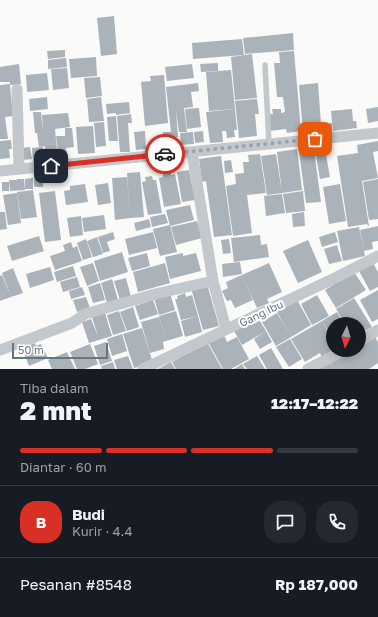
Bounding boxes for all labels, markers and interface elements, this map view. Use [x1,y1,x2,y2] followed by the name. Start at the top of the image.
[298,122,332,156] pin
[304,128,326,150] icon: bag
[145,134,185,174] courier
[154,143,176,165] icon: car
[34,149,68,183] pin
[40,155,62,177] icon: home
[237,297,285,329] street label: Gang Ibu
[326,317,366,357] north arrow
[326,317,366,357] map controls
[12,341,108,360] scale bar
[18,343,44,356] text: 50 m
[20,380,88,396] text: Tiba dalam
[271,394,358,412] text: 12:17–12:22
[20,395,92,426] text: 2 mnt
[20,459,107,475] text: Diantar · 60 m
[264,501,306,543] button: chat
[316,501,358,543] button: phone
[72,505,105,523] text: Budi
[36,513,46,531] text: B
[72,523,132,539] text: Kurir · 4.4
[20,575,132,593] text: Pesanan #8548
[275,575,358,593] text: Rp 187,000

